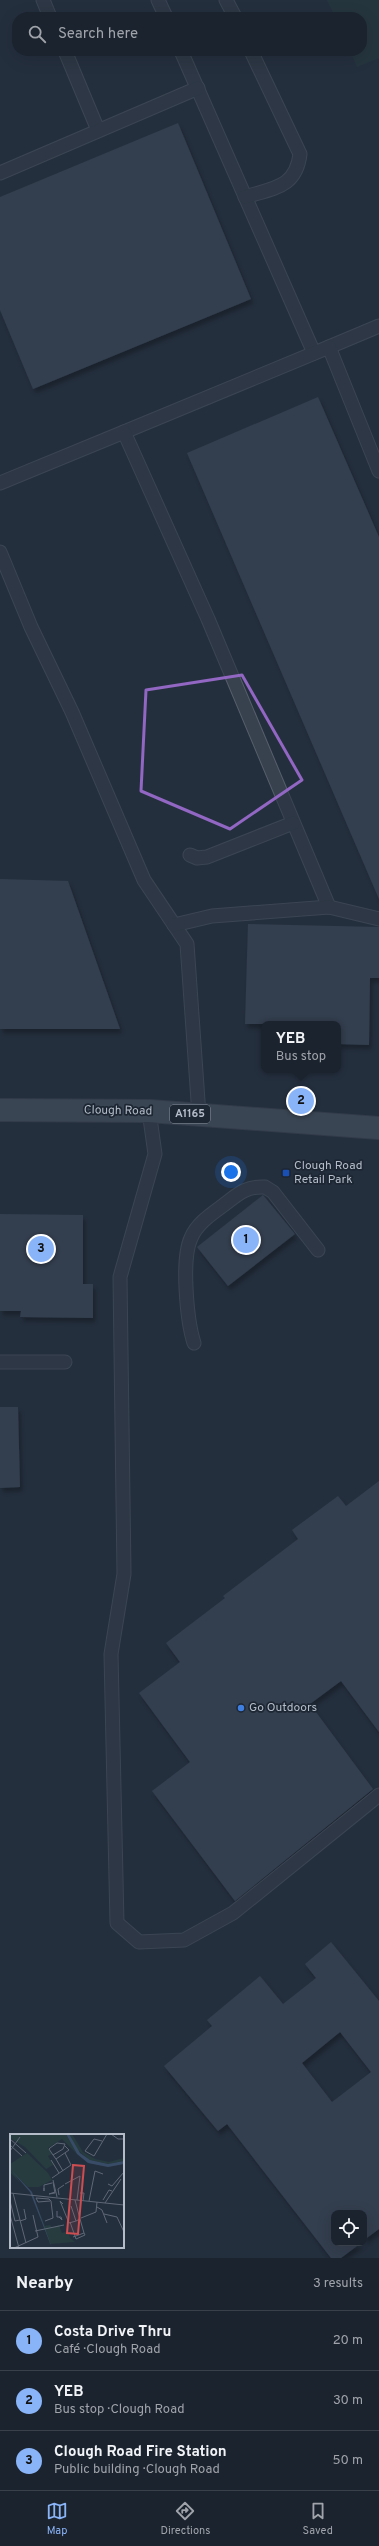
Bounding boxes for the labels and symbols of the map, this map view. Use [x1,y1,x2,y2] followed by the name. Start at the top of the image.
[288,1086,314,1116] pin: 2
[84,1102,152,1120] street label: Clough Road
[170,1105,210,1123] road number: A1165
[294,1158,362,1188] place label: Clough Road Retail Park
[221,1162,241,1182] your location
[281,1168,291,1178] marker: Clough Road Retail Park
[233,1225,259,1255] pin: 1
[28,1234,54,1264] pin: 3
[249,1700,317,1716] place label: Go Outdoors
[236,1703,246,1713] marker: Go Outdoors
[10,2134,124,2248] inset map

